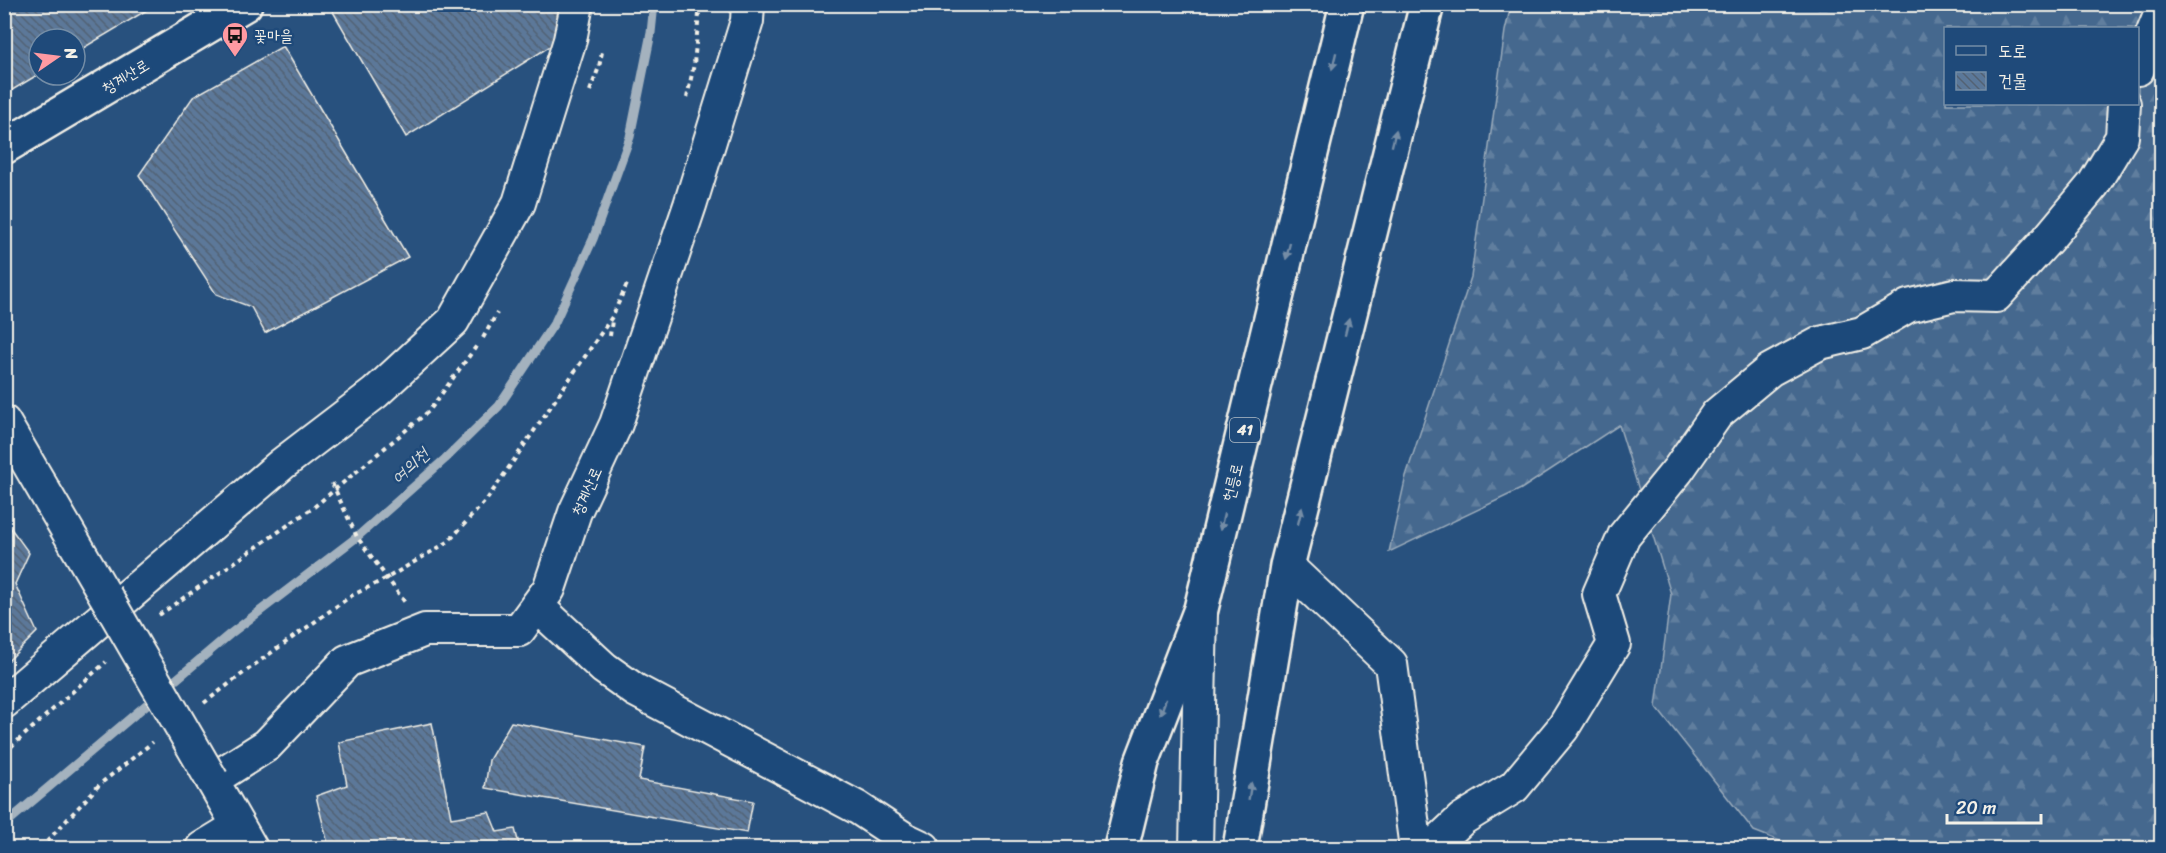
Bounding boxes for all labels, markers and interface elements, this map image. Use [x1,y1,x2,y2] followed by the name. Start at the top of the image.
[220,20,250,58] bus stop icon: 꽃마을
[254,21,293,50] place label: 꽃마을
[27,27,87,87] north arrow
[1944,27,2139,105] legend
[1998,35,2027,67] text: 도로
[55,44,87,63] text: N
[96,51,155,102] street label: 청계산로
[1328,52,1338,71] one-way arrow
[1998,65,2027,97] text: 건물
[1390,129,1400,147] one-way arrow
[1282,242,1292,260] one-way arrow
[1343,318,1353,336] one-way arrow
[1230,418,1260,442] road number: 41
[383,438,438,493] water label: 여의천
[1214,460,1251,504] street label: 헌릉로
[563,462,610,521] street label: 청계산로
[1296,507,1305,525] one-way arrow
[1217,513,1227,531] one-way arrow
[1158,699,1168,717] one-way arrow
[1246,781,1255,800] one-way arrow
[1947,787,2042,825] scale bar
[1956,792,1996,824] text: 20 m

